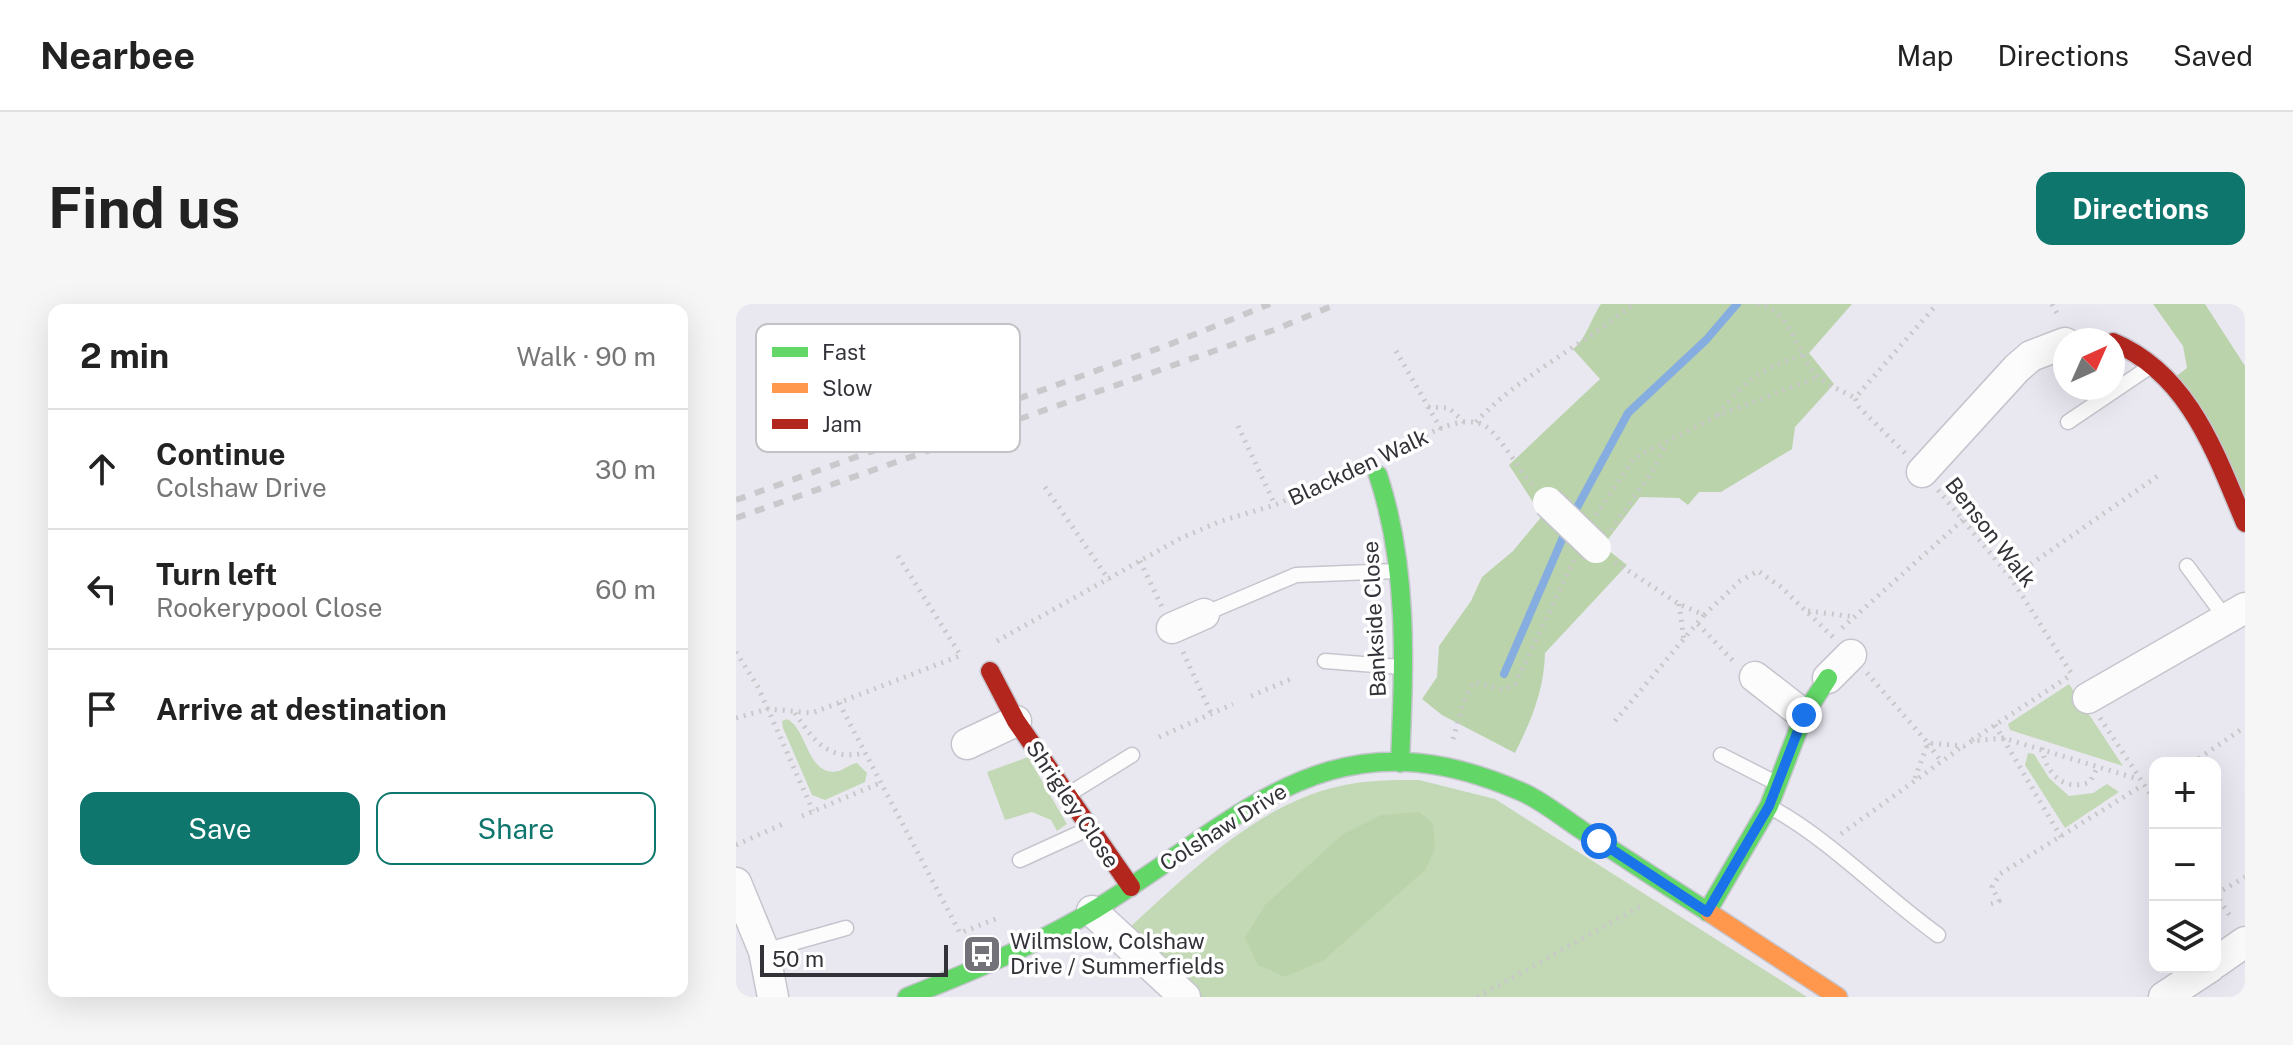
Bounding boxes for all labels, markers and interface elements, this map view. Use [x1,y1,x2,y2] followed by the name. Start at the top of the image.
[40,33,195,78] text: Nearbee
[1897,39,1953,72] text: Map
[1997,39,2129,72] text: Directions
[2173,39,2253,72] text: Saved
[2036,172,2245,245] button: Directions
[48,175,240,241] text: Find us
[756,324,1020,452] legend
[2053,328,2125,400] north arrow
[80,336,169,376] text: 2 min
[822,339,866,365] text: Fast
[516,341,656,372] text: Walk · 90 m
[822,375,872,401] text: Slow
[822,411,862,437] text: Jam
[1284,423,1432,511] street label: Blackden Walk
[156,436,286,472] text: Continue
[80,447,124,491] icon: ahead
[595,454,656,485] text: 30 m
[156,472,327,503] text: Colshaw Drive
[1940,472,2042,592] street label: Benson Walk
[1357,540,1391,698] street label: Bankside Close
[156,556,277,592] text: Turn left
[80,567,124,611] icon: left
[595,574,656,605] text: 60 m
[156,592,382,623] text: Rookerypool Close
[80,687,124,731] icon: arrive
[156,691,447,727] text: Arrive at destination
[1786,697,1822,733] route end
[1021,735,1125,873] street label: Shrigley Close
[2149,757,2221,973] map controls
[2149,757,2221,829] button: +
[1155,778,1291,876] street label: Colshaw Drive
[80,792,360,865] button: Save
[376,792,656,865] button: Share
[1581,823,1617,859] route start
[2149,829,2221,901] button: −
[2149,901,2221,973] button: layers
[1010,928,1224,979] place label: Wilmslow, Colshaw Drive / Summerfields
[961,933,1003,975] bus stop icon: Wilmslow, Colshaw Drive / Summerfields
[760,941,948,977] scale bar
[772,946,824,972] text: 50 m

